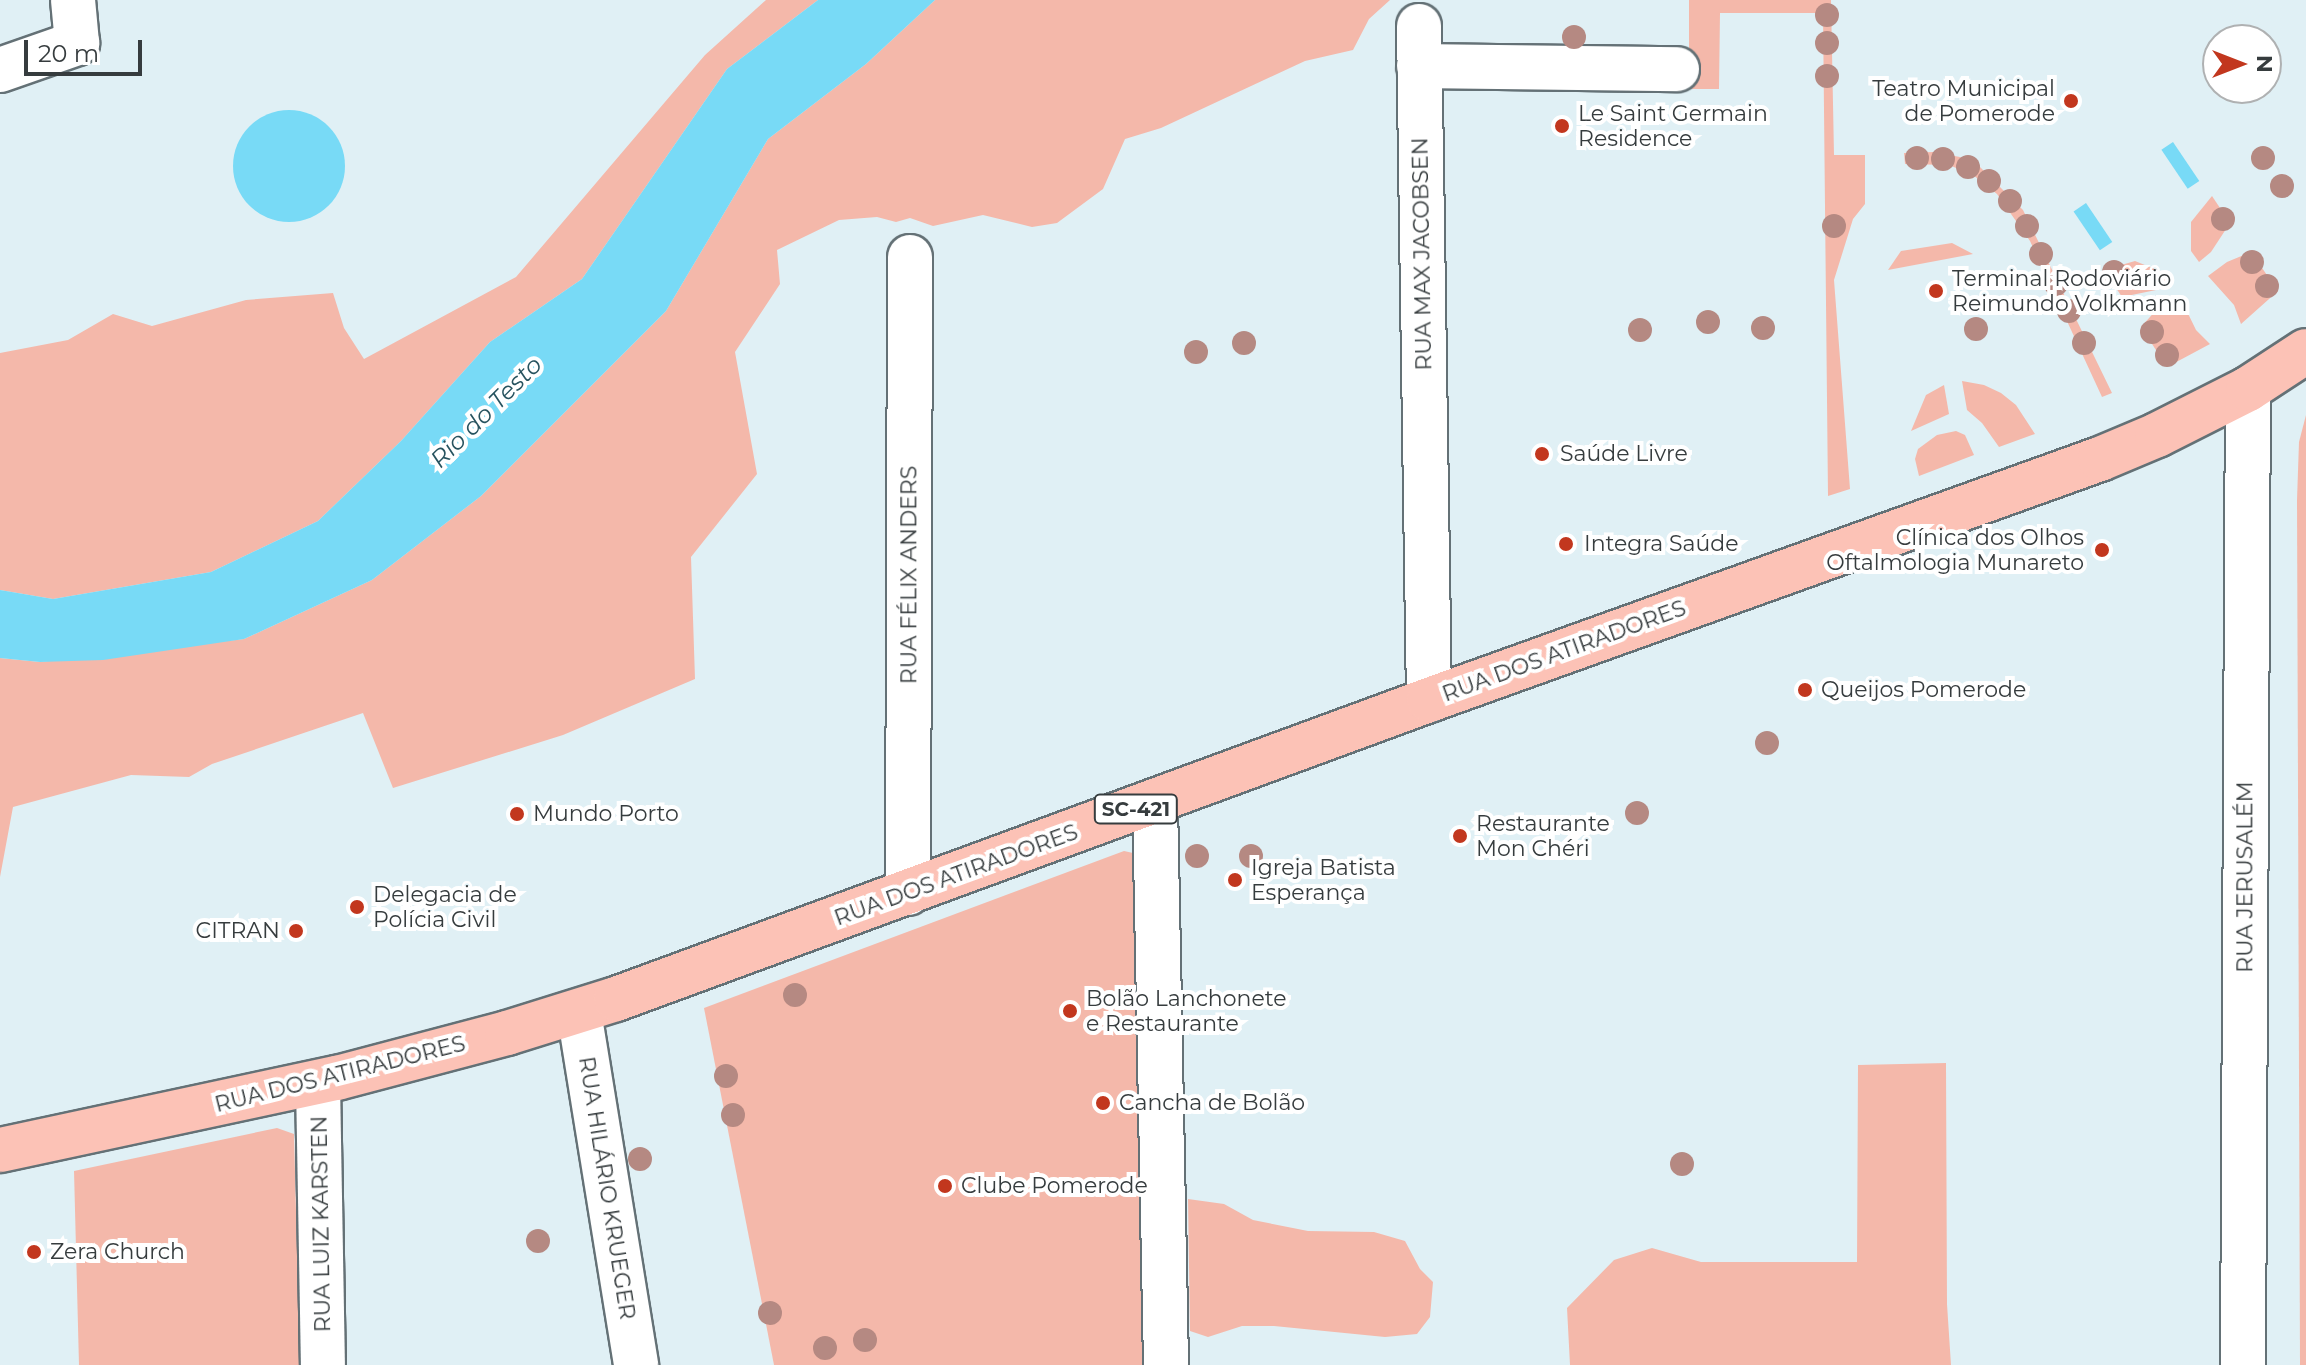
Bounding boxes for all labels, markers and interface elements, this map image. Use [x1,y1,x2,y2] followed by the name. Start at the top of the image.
[28,24,146,74] scale bar
[2202,24,2282,104] north arrow
[38,39,99,68] text: 20 m
[2251,55,2278,73] text: N
[1872,75,2055,126] place label: Teatro Municipal de Pomerode
[2062,92,2080,110] marker: Teatro Municipal de Pomerode
[1578,100,1768,152] place label: Le Saint Germain Residence
[1553,117,1571,135] marker: Le Saint Germain Residence
[1407,137,1437,371] street label: RUA MAX JACOBSEN
[1952,265,2187,316] place label: Terminal Rodoviário Reimundo Volkmann
[1927,282,1945,300] marker: Terminal Rodoviário Reimundo Volkmann
[424,350,548,474] water label: Rio do Testo
[1560,441,1688,467] place label: Saúde Livre
[1531,443,1553,465] marker: Saúde Livre
[896,466,922,684] street label: RUA FÉLIX ANDERS
[1826,524,2084,576] place label: Clínica dos Olhos Oftalmologia Munareto
[1584,531,1739,557] place label: Integra Saúde
[1555,533,1577,555] marker: Integra Saúde
[2091,539,2113,561] marker: Clínica dos Olhos Oftalmologia Munareto
[1439,595,1689,707] street label: RUA DOS ATIRADORES
[1821,677,2026,703] place label: Queijos Pomerode
[1796,681,1814,699] marker: Queijos Pomerode
[2232,781,2258,973] street label: RUA JERUSALÉM
[1092,793,1180,825] road number: SC-421
[533,801,679,827] place label: Mundo Porto
[508,805,526,823] marker: Mundo Porto
[1476,810,1610,862] place label: Restaurante Mon Chéri
[831,819,1081,931] street label: RUA DOS ATIRADORES
[1451,827,1469,845] marker: Restaurante Mon Chéri
[1251,854,1396,906] place label: Igreja Batista Esperança
[1226,871,1244,889] marker: Igreja Batista Esperança
[373,881,517,932] place label: Delegacia de Polícia Civil
[348,898,366,916] marker: Delegacia de Polícia Civil
[196,918,280,944] place label: CITRAN
[287,922,305,940] marker: CITRAN
[1086,985,1286,1036] place label: Bolão Lanchonete e Restaurante
[1061,1002,1079,1020] marker: Bolão Lanchonete e Restaurante
[212,1030,468,1118] street label: RUA DOS ATIRADORES
[573,1055,641,1321] street label: RUA HILÁRIO KRUEGER
[1119,1090,1305,1116] place label: Cancha de Bolão
[1094,1094,1112,1112] marker: Cancha de Bolão
[306,1115,336,1333] street label: RUA LUIZ KARSTEN
[961,1173,1148,1199] place label: Clube Pomerode
[936,1177,954,1195] marker: Clube Pomerode
[50,1239,185,1265] place label: Zera Church
[25,1243,43,1261] marker: Zera Church

